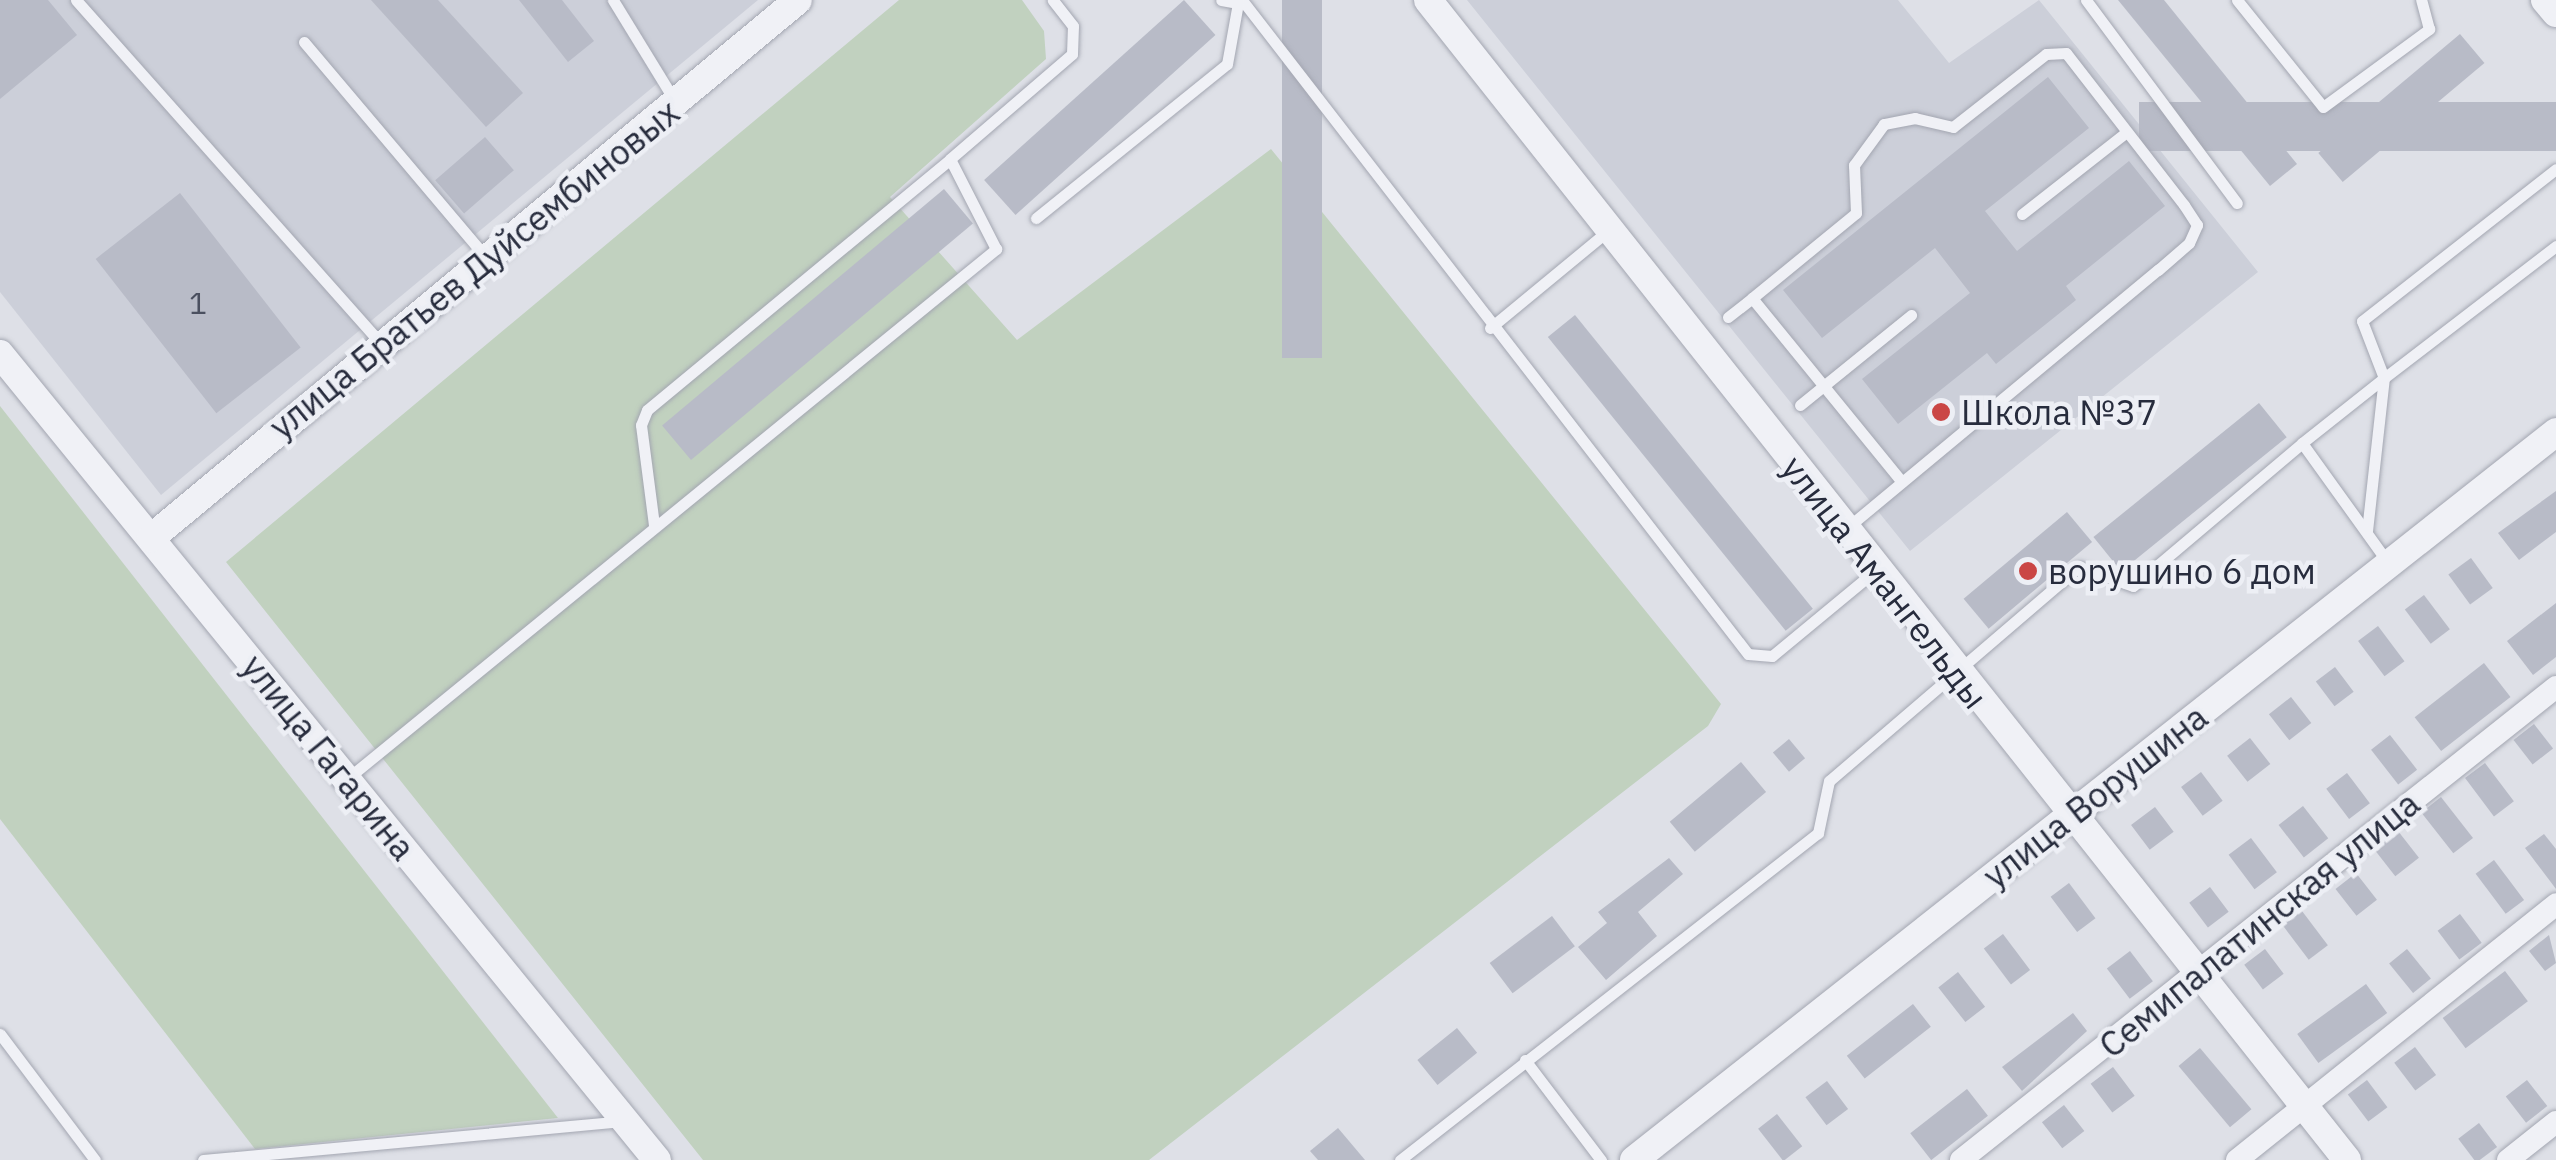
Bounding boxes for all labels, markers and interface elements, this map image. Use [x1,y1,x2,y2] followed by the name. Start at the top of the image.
[261,91,687,447] street label: улица Братьев Дуйсембиновых
[189,285,207,321] house number: 1
[1961,391,2157,433] place label: Школа №37
[1930,401,1952,423] marker: Школа №37
[1773,447,1997,717] street label: улица Амангельды
[2048,550,2316,592] place label: ворушино 6 дом
[2017,560,2039,582] marker: ворушино 6 дом
[233,646,425,868] street label: улица Гагарина
[1974,695,2216,897] street label: улица Ворушина
[2091,782,2427,1066] street label: Семипалатинская улица

